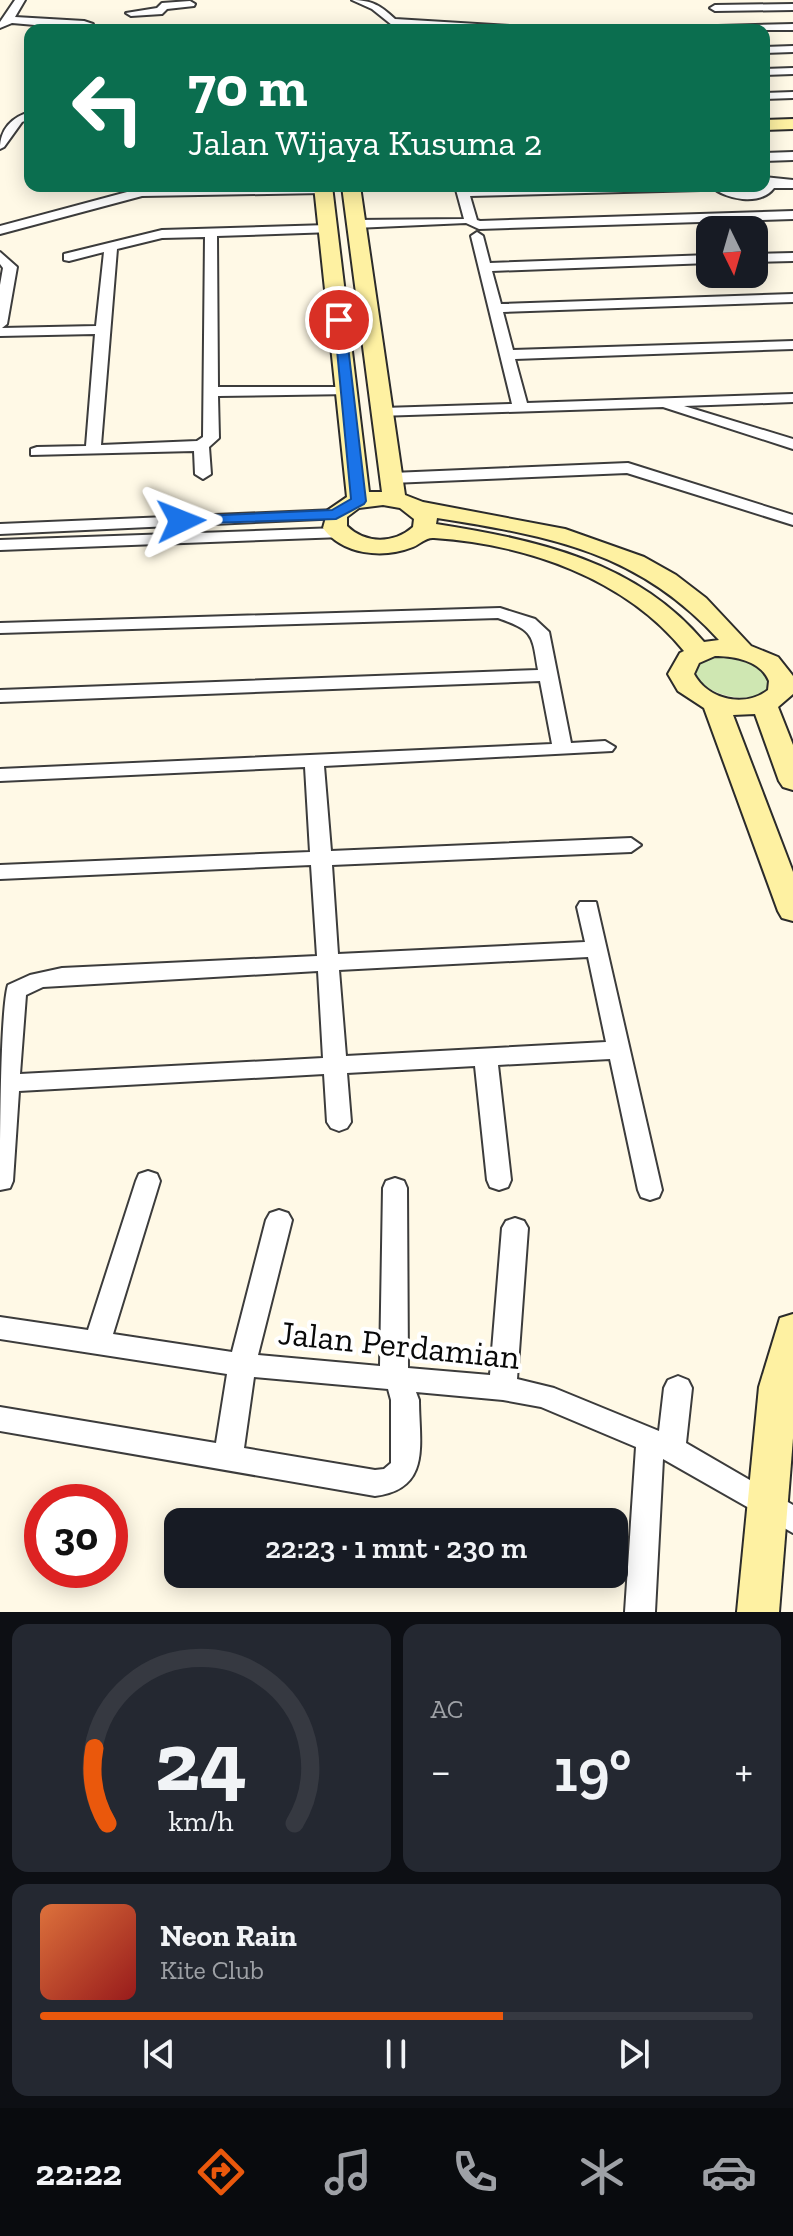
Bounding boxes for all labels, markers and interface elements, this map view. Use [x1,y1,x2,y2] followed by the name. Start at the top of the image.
[188,53,308,120] text: 70 m
[56,56,160,160] icon: left
[188,121,542,164] text: Jalan Wijaya Kusuma 2
[696,216,768,288] north arrow
[696,216,768,288] map controls
[305,286,373,354] pin
[317,298,361,342] icon: arrive
[139,479,223,563] position arrow
[276,1312,522,1378] street label: Jalan Perdamian
[24,1484,128,1588] speed limit sign: 30
[265,1530,527,1566] text: 22:23 · 1 mnt · 230 m
[431,1693,464,1725] text: AC
[155,1711,247,1811] text: 24
[554,1734,632,1806] text: 19°
[431,1744,451,1797] text: −
[734,1744,753,1797] text: +
[169,1804,234,1838] text: km/h
[160,1918,297,1954] text: Neon Rain
[160,1954,264,1986] text: Kite Club
[137,2032,181,2076] icon: previous
[374,2032,418,2076] icon: pause
[612,2032,656,2076] icon: next
[193,2144,249,2200] icon: directions
[320,2144,376,2200] icon: music
[447,2144,503,2200] icon: phone
[574,2144,630,2200] icon: climate
[701,2144,757,2200] icon: car
[36,2151,122,2194] text: 22:22

